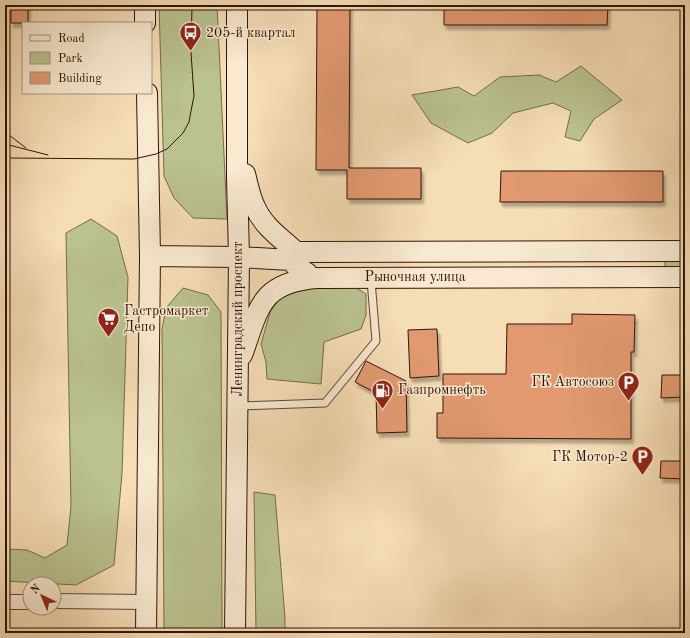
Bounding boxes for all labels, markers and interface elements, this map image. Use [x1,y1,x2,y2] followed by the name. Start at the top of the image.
[178,20,204,53] bus stop icon: 205-й квартал
[22,22,152,94] legend
[206,26,296,40] place label: 205-й квартал
[58,33,85,45] text: Road
[58,53,83,65] text: Park
[58,73,102,85] text: Building
[231,241,245,397] street label: Ленинградский проспект
[364,270,466,284] street label: Рыночная улица
[124,304,209,334] place label: Гастромаркет Депо
[95,306,121,339] supermarket icon: Гастромаркет Депо
[616,369,642,402] parking icon: ГК Автосоюз
[531,375,614,389] place label: ГК Автосоюз
[369,377,395,410] fuel station icon: Газпромнефть
[398,383,486,398] place label: Газпромнефть
[630,444,656,477] parking icon: ГК Мотор-2
[552,450,628,464] place label: ГК Мотор-2
[22,576,62,616] north arrow
[29,583,43,597] text: N

